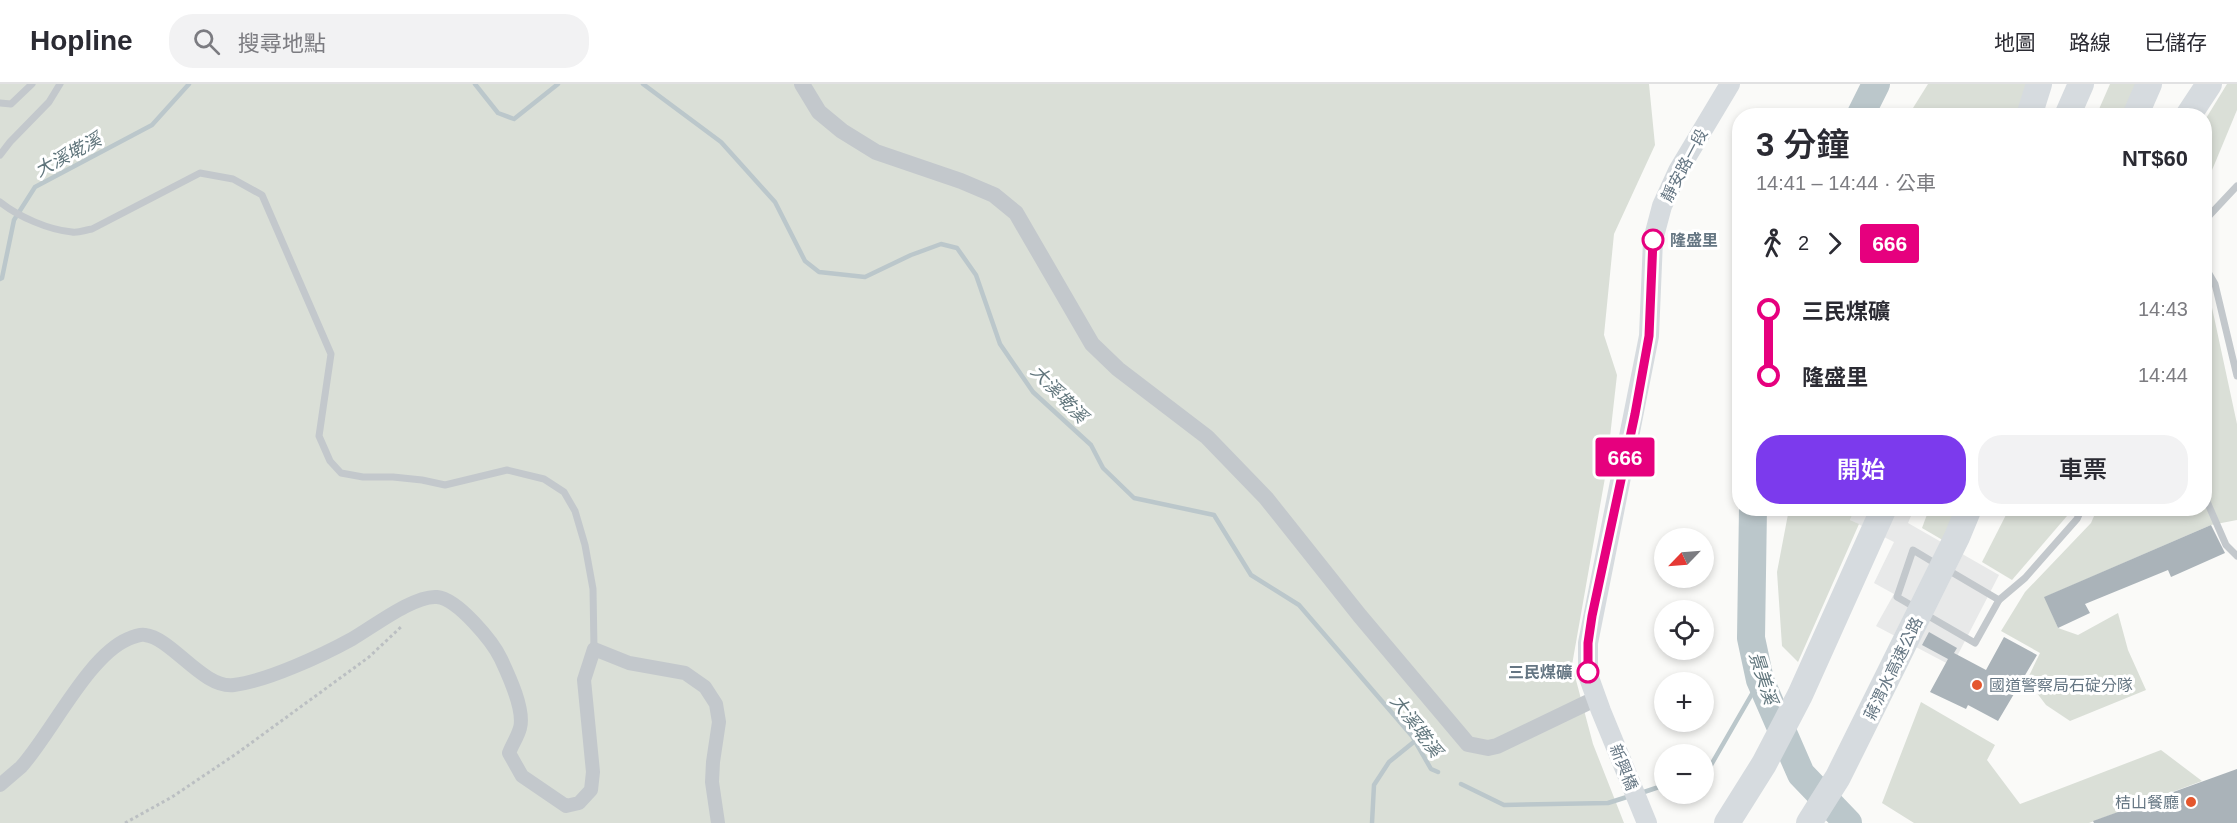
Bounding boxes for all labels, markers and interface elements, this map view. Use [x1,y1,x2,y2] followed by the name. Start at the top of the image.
[169,14,589,68] search box
[30,25,133,56] text: Hopline
[190,25,223,58] icon: search
[238,31,326,56] text: 搜尋地點
[1994,31,2036,54] text: 地圖
[2069,31,2111,54] text: 路線
[2144,31,2207,54] text: 已儲存
[1658,126,1711,205] street label: 靜安路一段
[1756,126,1850,163] text: 3 分鐘
[32,128,107,181] water label: 大溪墘溪
[2122,146,2188,171] text: NT$60
[1756,172,1936,194] text: 14:41 – 14:44 · 公車
[1756,227,1789,260] icon: walk
[1818,227,1851,260] icon: forward
[1642,229,1664,251] marker: 隆盛里
[1670,231,1718,249] place label: 隆盛里
[1798,232,1809,254] text: 2
[1872,232,1907,255] text: 666
[2138,298,2188,320] text: 14:43
[1802,299,1890,324] text: 三民煤礦
[1027,361,1093,429] water label: 大溪墘溪
[2138,364,2188,386] text: 14:44
[1802,365,1868,390] text: 隆盛里
[1756,435,1966,504] button: 開始
[1978,435,2188,504] button: 車票
[1590,438,1660,476] line badge: 666
[1607,446,1643,469] text: 666
[1654,528,1714,588] north arrow
[1654,528,1714,804] map controls
[1654,600,1714,660] button: locate
[1861,614,1926,722] street label: 蔣渭水高速公路
[1745,649,1782,710] water label: 景美溪
[1577,661,1599,683] marker: 三民煤礦
[1508,664,1572,681] place label: 三民煤礦
[1654,672,1714,732] button: +
[1989,677,2133,694] place label: 國道警察局石碇分隊
[1970,678,1984,692] marker: 國道警察局石碇分隊
[1386,691,1447,763] water label: 大溪墘溪
[1607,742,1640,793] street label: 新興橋
[1654,744,1714,804] button: −
[2115,794,2179,811] place label: 桔山餐廳
[2184,795,2198,809] marker: 桔山餐廳

